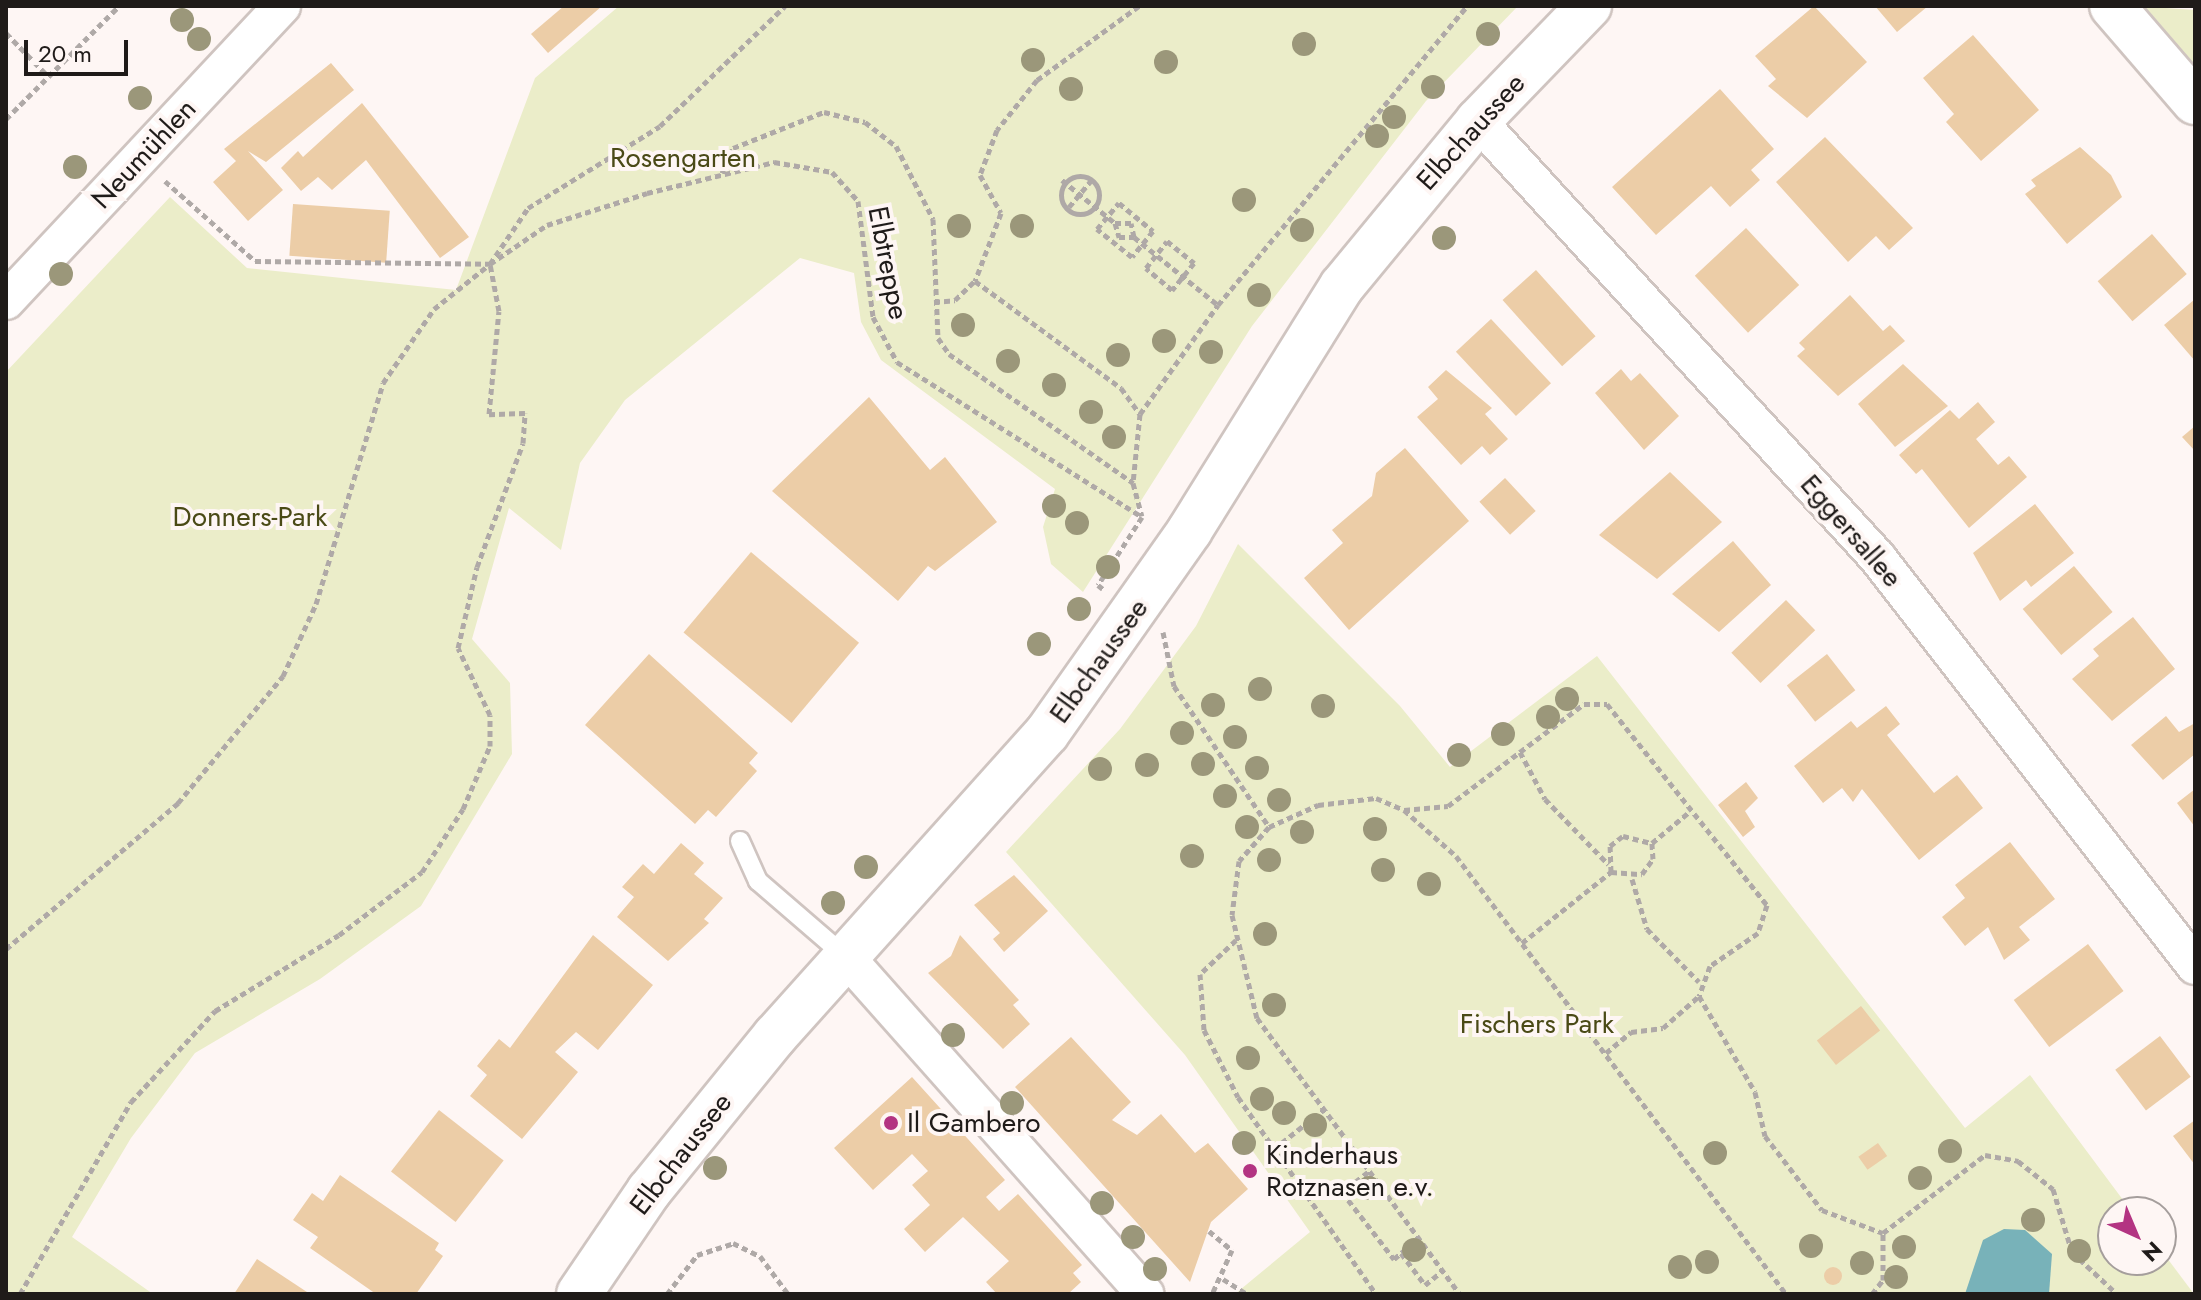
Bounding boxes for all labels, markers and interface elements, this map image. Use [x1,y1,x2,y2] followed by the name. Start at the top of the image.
[28,24,132,74] scale bar
[38,36,92,71] text: 20 m
[1410,67,1532,197] street label: Elbchaussee
[85,92,203,216] street label: Neumühlen
[610,141,756,175] park label: Rosengarten
[861,204,915,322] street label: Elbtreppe
[1793,468,1909,594] street label: Eggersallee
[173,500,327,534] park label: Donners-Park
[1043,592,1155,730] street label: Elbchaussee
[1460,1007,1614,1041] park label: Fischers Park
[623,1086,739,1222] street label: Elbchaussee
[907,1106,1041,1140] place label: Il Gambero
[882,1114,900,1132] marker: Il Gambero
[1266,1138,1434,1204] place label: Kinderhaus Rotznasen e.v.
[1241,1162,1259,1180] marker: Kinderhaus Rotznasen e.v.
[2097,1196,2177,1276] north arrow
[2135,1234,2170,1269] text: N

